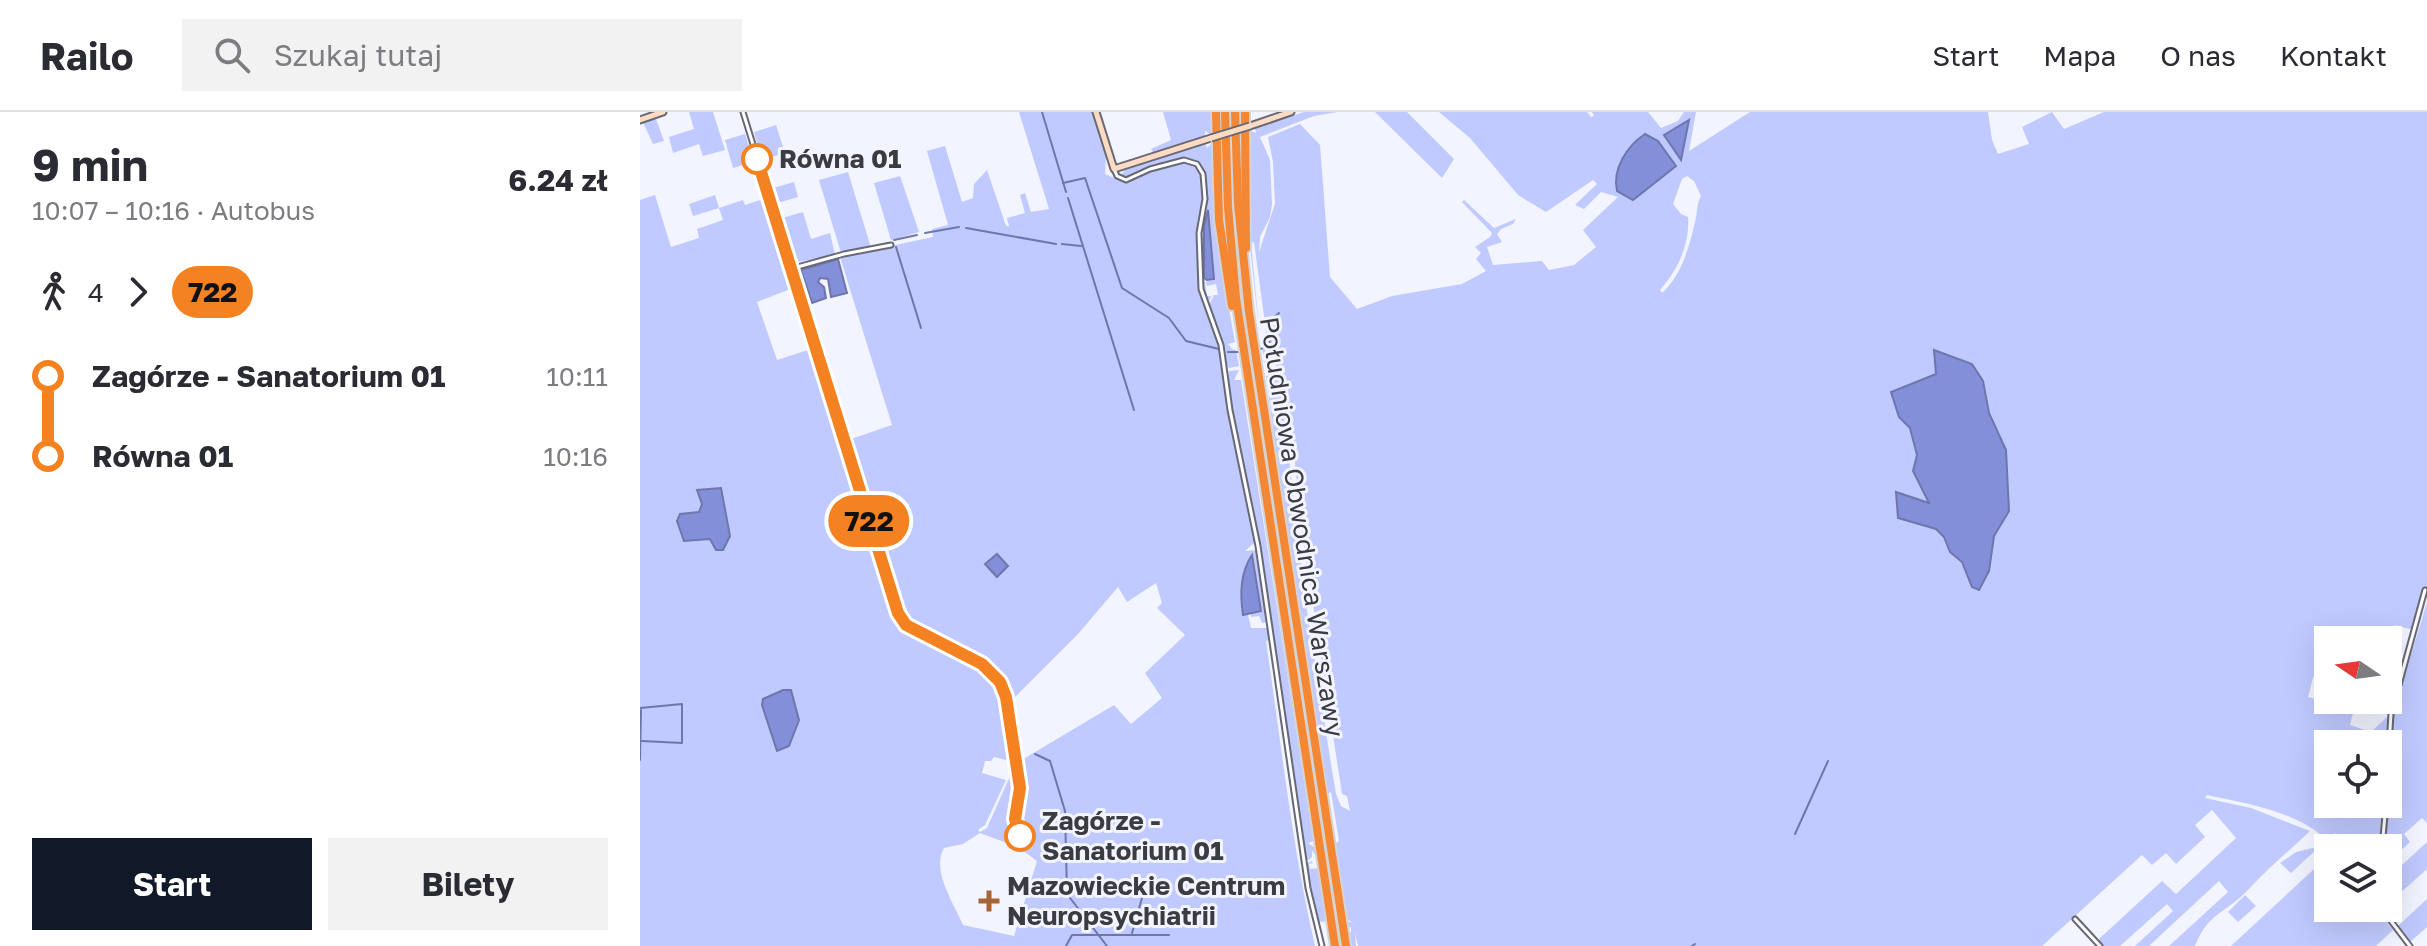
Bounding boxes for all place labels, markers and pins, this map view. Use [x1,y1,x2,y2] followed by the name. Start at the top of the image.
[779,143,901,174] place label: Równa 01
[742,144,772,174] marker: Równa 01
[1042,805,1224,866] place label: Zagórze - Sanatorium 01
[1005,821,1035,851] marker: Zagórze - Sanatorium 01
[1007,870,1285,931] place label: Mazowieckie Centrum Neuropsychiatrii
[978,890,1000,912] marker: Mazowieckie Centrum Neuropsychiatrii

